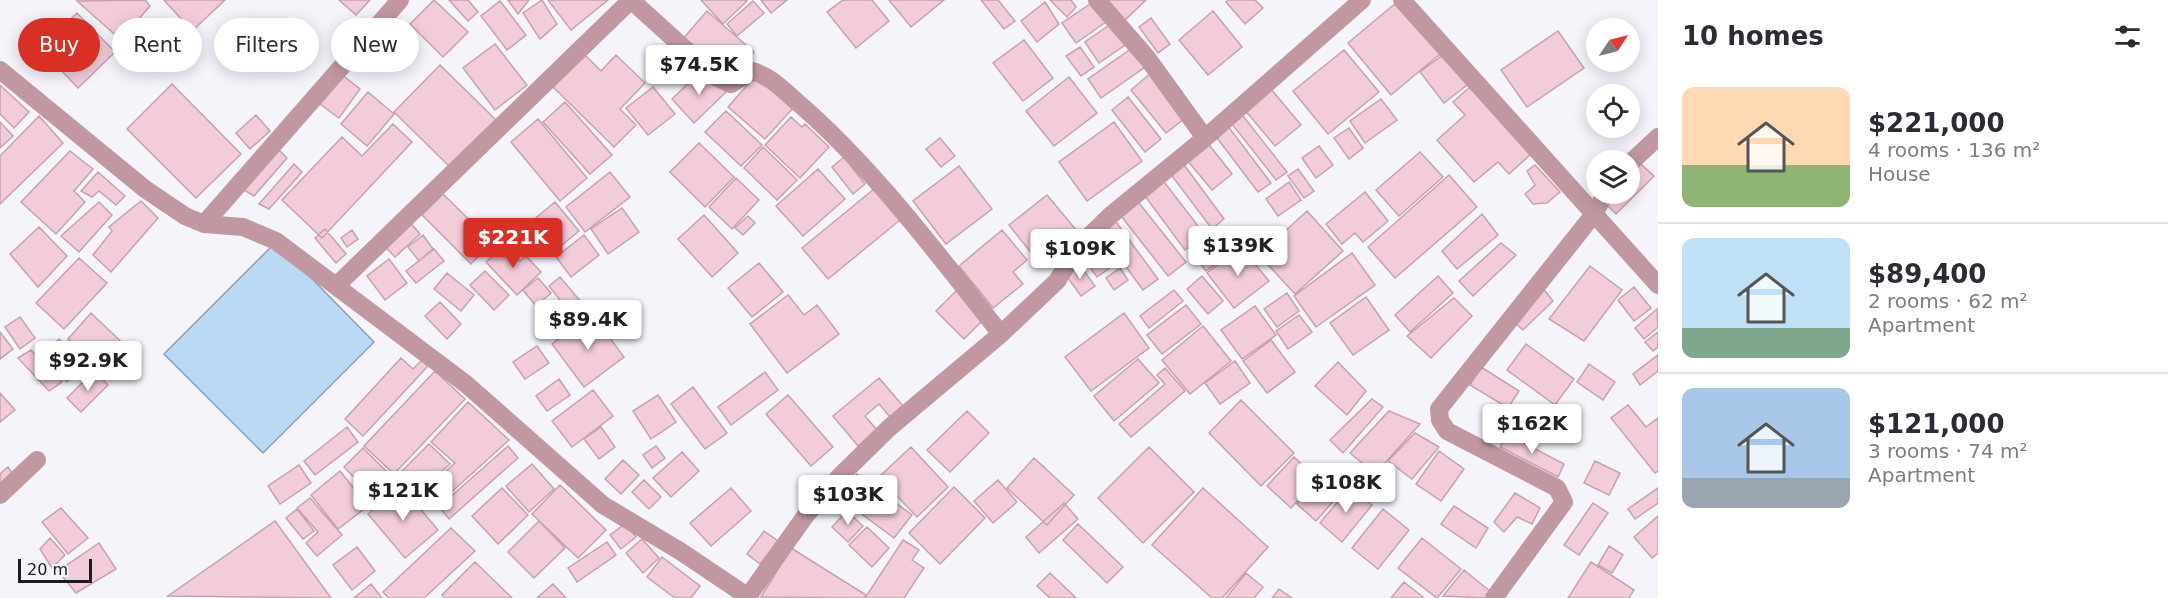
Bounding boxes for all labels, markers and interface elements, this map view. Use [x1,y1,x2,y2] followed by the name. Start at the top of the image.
[18,18,100,72] chip: Buy
[112,18,202,72] chip: Rent
[214,18,319,72] chip: Filters
[331,18,419,72] chip: New
[1586,18,1640,72] north arrow
[1586,18,1640,204] map controls
[2111,20,2144,53] icon: filters
[1682,21,1824,51] text: 10 homes
[650,45,748,96] pin: $74.5K
[660,52,738,76] text: $74.5K
[1586,84,1640,138] button: locate
[1868,108,2005,138] text: $221,000
[1730,111,1802,183] icon: home
[1868,138,2040,162] text: 4 rooms · 136 m²
[1586,150,1640,204] button: layers
[1868,162,1931,186] text: House
[471,218,555,269] pin: $221K
[477,225,549,249] text: $221K
[1196,226,1280,277] pin: $139K
[1038,229,1122,280] pin: $109K
[1202,233,1274,257] text: $139K
[1044,236,1116,260] text: $109K
[1868,259,1986,289] text: $89,400
[1730,262,1802,334] icon: home
[1868,289,2028,313] text: 2 rooms · 62 m²
[539,300,637,351] pin: $89.4K
[549,307,627,331] text: $89.4K
[1868,313,1975,337] text: Apartment
[39,341,137,392] pin: $92.9K
[49,348,127,372] text: $92.9K
[1490,404,1574,455] pin: $162K
[1868,409,2005,439] text: $121,000
[1496,411,1568,435] text: $162K
[1730,412,1802,484] icon: home
[1868,439,2028,463] text: 3 rooms · 74 m²
[1304,463,1388,514] pin: $108K
[1868,463,1975,487] text: Apartment
[1310,470,1382,494] text: $108K
[361,471,445,522] pin: $121K
[806,475,890,526] pin: $103K
[367,478,439,502] text: $121K
[812,482,884,506] text: $103K
[18,556,92,584] scale bar
[27,560,68,579] text: 20 m

